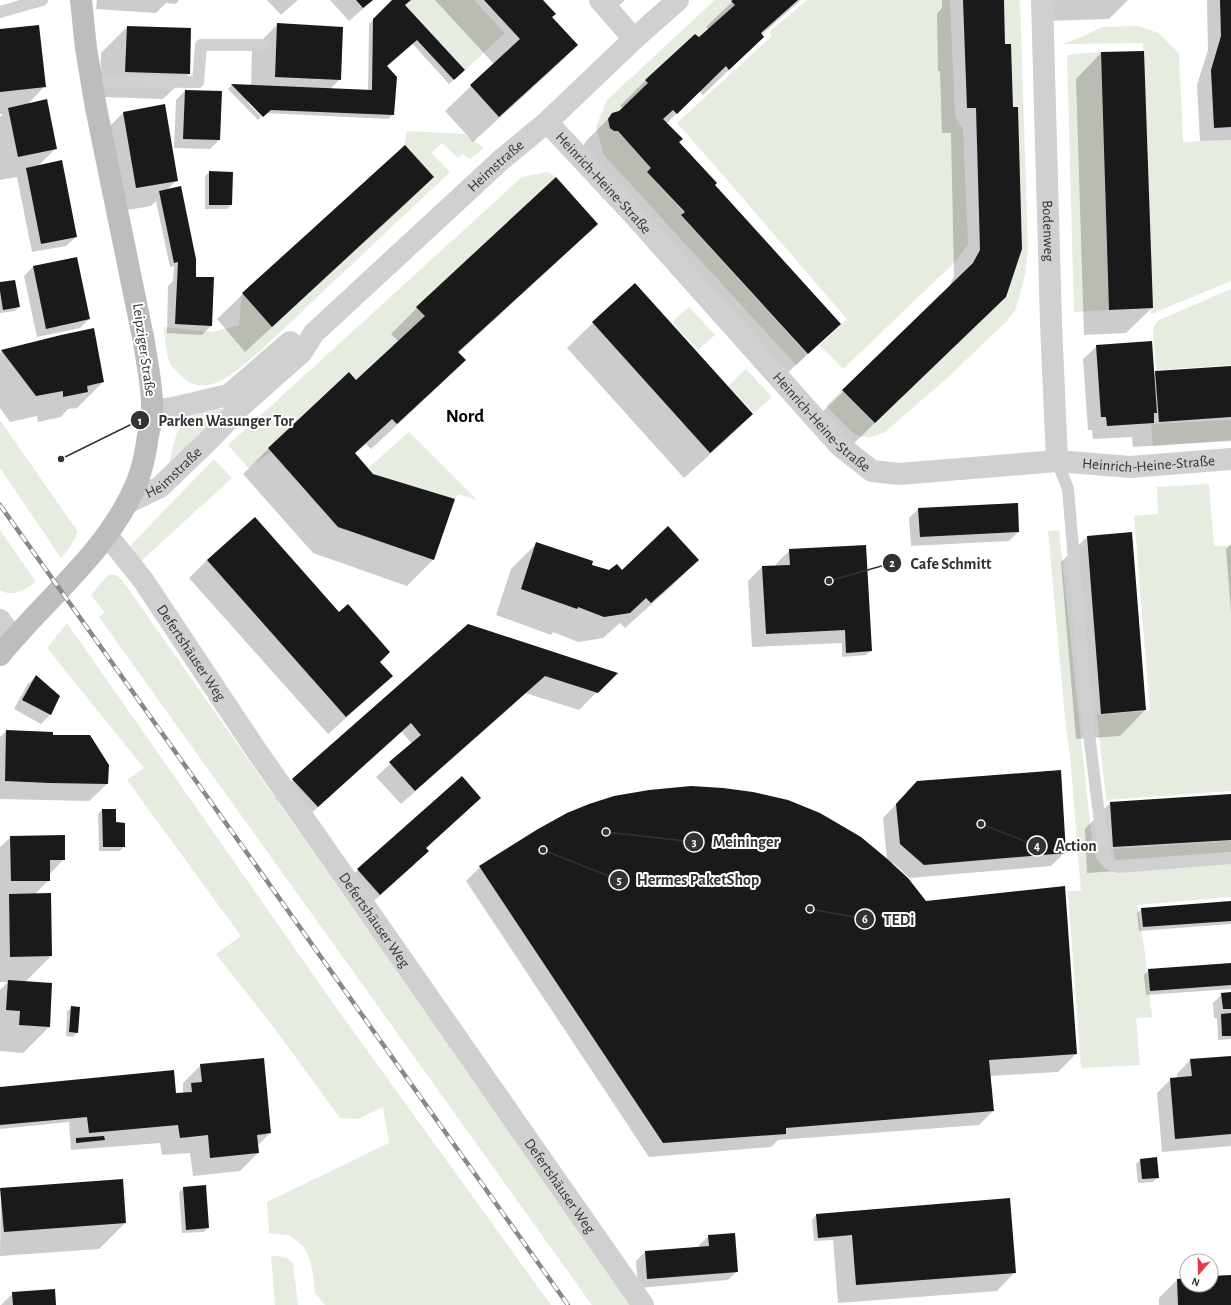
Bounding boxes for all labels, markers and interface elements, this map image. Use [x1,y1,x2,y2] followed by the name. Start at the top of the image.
[553,129,654,237] street label: Heinrich-Heine-Straße
[464,137,527,195] street label: Heimstraße
[1040,200,1057,263] street label: Bodenweg
[130,302,158,398] street label: Leipziger Straße
[770,369,874,474] street label: Heinrich-Heine-Straße
[130,406,302,434] callout: Parken Wasunger Tor
[446,407,484,426] district label: Nord
[158,413,294,429] text: Parken Wasunger Tor
[138,415,142,427] text: 1
[143,444,204,501] street label: Heimstraße
[1082,453,1215,475] street label: Heinrich-Heine-Straße
[882,549,999,577] callout: Cafe Schmitt
[910,556,992,572] text: Cafe Schmitt
[889,557,895,569] text: 2
[154,602,229,704] street label: Defertshäuser Weg
[684,828,787,856] callout: Meininger
[1027,832,1104,860] callout: Action
[713,834,780,850] text: Meininger
[691,836,697,848] text: 3
[1055,838,1097,854] text: Action
[1034,840,1040,852] text: 4
[609,866,767,894] callout: Hermes PaketShop
[336,870,413,971] street label: Defertshäuser Weg
[637,872,759,888] text: Hermes PaketShop
[616,874,622,886] text: 5
[855,905,922,933] callout: TEDi
[884,912,914,928] text: TEDi
[862,913,868,925] text: 6
[522,1135,598,1237] street label: Defertshäuser Weg
[1179,1253,1219,1293] north arrow
[1190,1275,1201,1288] text: N

